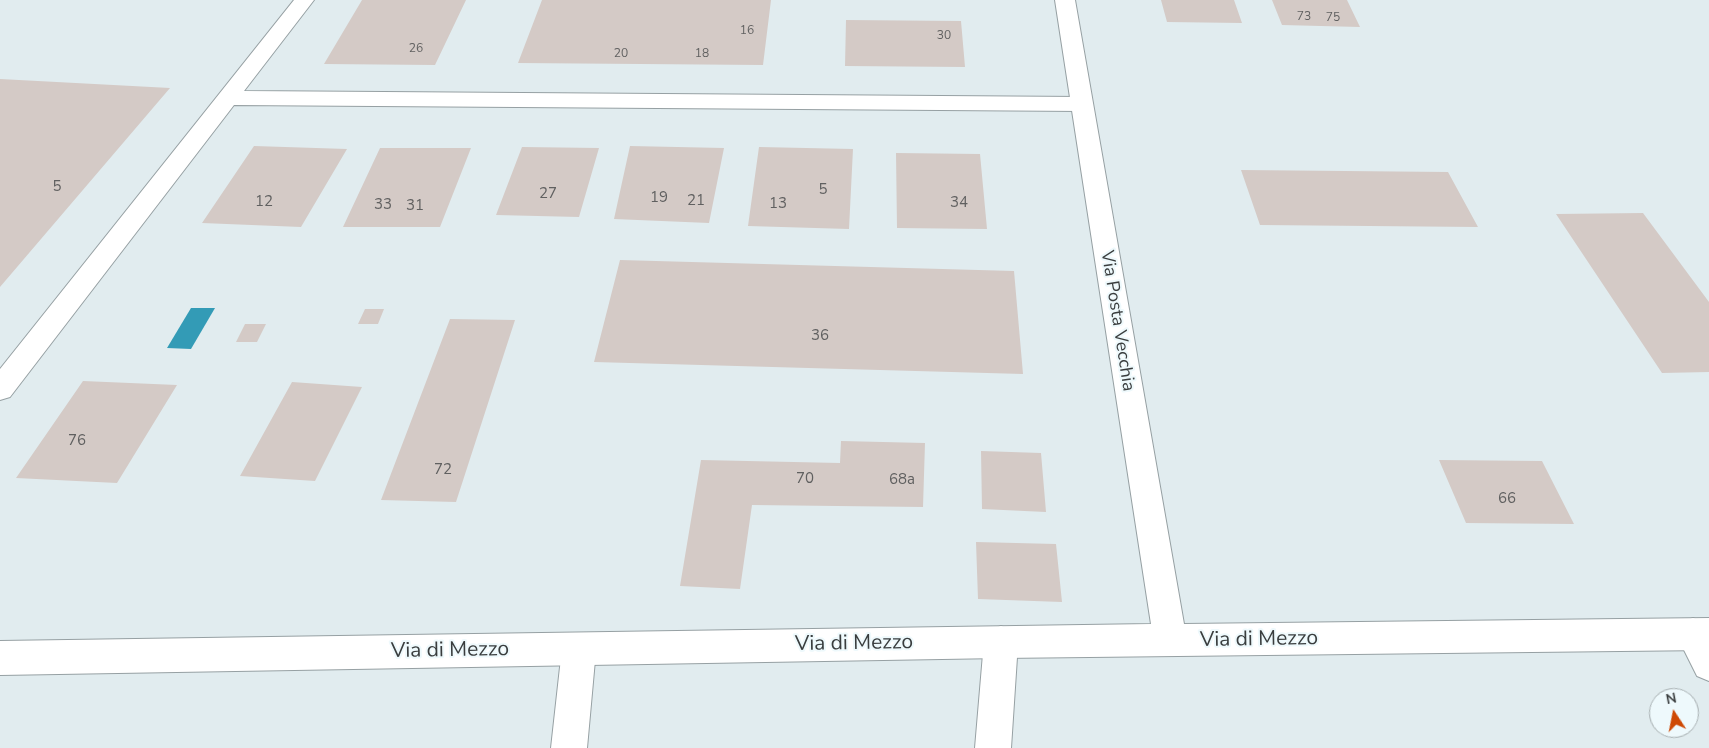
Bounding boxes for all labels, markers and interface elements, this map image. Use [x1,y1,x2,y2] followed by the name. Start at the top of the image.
[1297,10,1311,24] house number: 73
[1326,11,1340,25] house number: 75
[740,24,754,38] house number: 16
[937,29,951,43] house number: 30
[409,42,423,56] house number: 26
[614,47,628,61] house number: 20
[695,47,709,61] house number: 18
[53,178,61,196] house number: 5
[819,181,827,199] house number: 5
[539,185,557,203] house number: 27
[650,189,668,207] house number: 19
[687,192,705,210] house number: 21
[255,193,273,211] house number: 12
[950,194,968,212] house number: 34
[769,195,787,213] house number: 13
[374,196,392,214] house number: 33
[406,197,424,215] house number: 31
[1095,249,1139,393] street label: Via Posta Vecchia
[811,327,829,345] house number: 36
[68,432,86,450] house number: 76
[434,461,452,479] house number: 72
[796,470,814,488] house number: 70
[889,471,915,489] house number: 68a
[1498,490,1516,508] house number: 66
[1200,626,1318,654] street label: Via di Mezzo
[795,630,913,658] street label: Via di Mezzo
[391,637,509,665] street label: Via di Mezzo
[1649,688,1699,738] north arrow
[1664,688,1678,709] text: N

